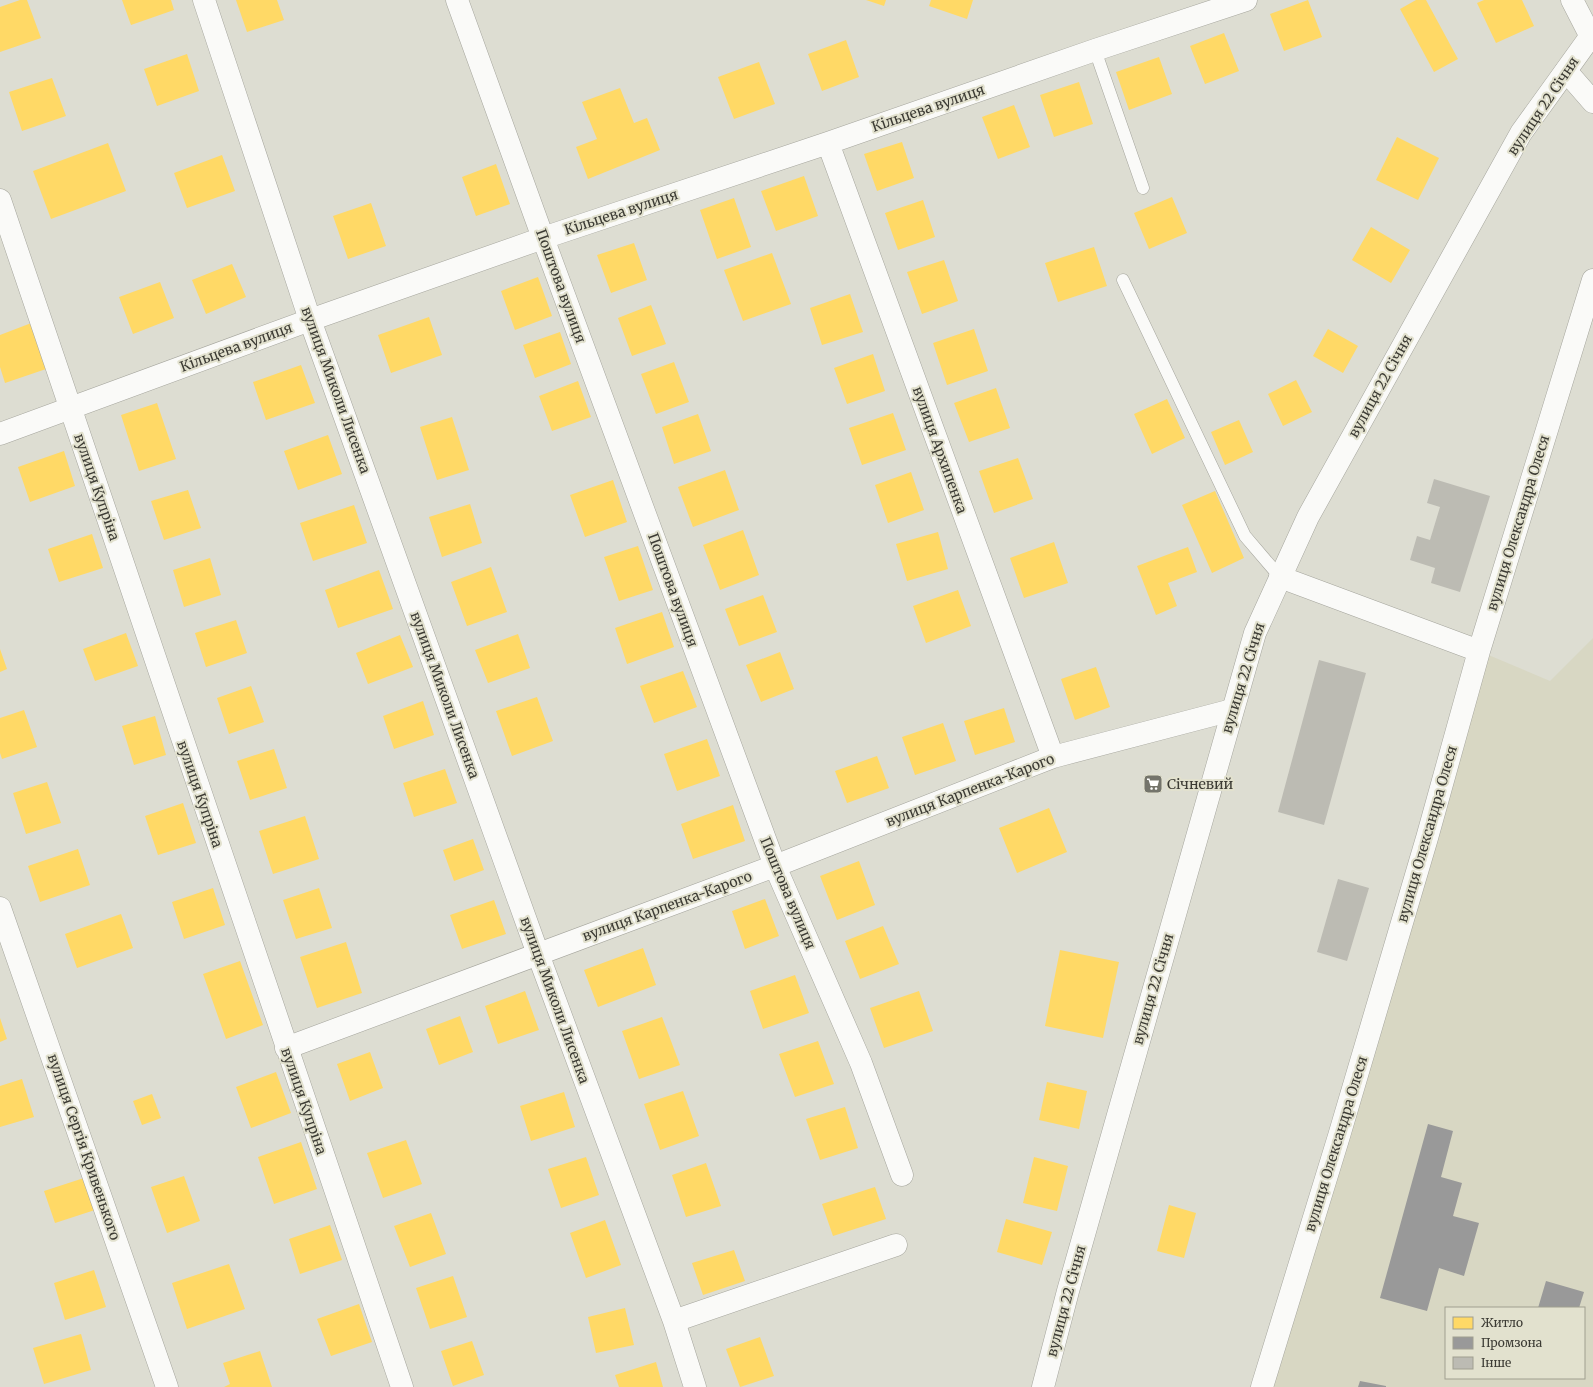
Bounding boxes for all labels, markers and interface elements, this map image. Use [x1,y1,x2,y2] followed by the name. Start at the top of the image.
[1503,53,1583,159] street label: вулиця 22 Січня
[869,80,987,136] street label: Кільцева вулиця
[562,185,680,239] street label: Кільцева вулиця
[532,227,590,345] street label: Поштова вулиця
[297,304,375,476] street label: вулиця Миколи Лисенка
[177,318,295,376] street label: Кільцева вулиця
[1344,331,1416,441] street label: вулиця 22 Січня
[909,384,972,516] street label: вулиця Архипенка
[70,431,124,543] street label: вулиця Купріна
[1483,433,1553,613] street label: вулиця Олександра Олеся
[644,531,702,649] street label: Поштова вулиця
[406,609,484,781] street label: вулиця Миколи Лисенка
[1218,620,1268,736] street label: вулиця 22 Січня
[173,738,227,850] street label: вулиця Купріна
[1393,744,1461,924] street label: вулиця Олександра Олеся
[883,750,1057,830] street label: вулиця Карпенка-Карого
[1142,773,1164,795] supermarket icon: Січневий
[1167,775,1234,793] place label: Січневий
[756,834,820,952] street label: Поштова вулиця
[580,867,754,945] street label: вулиця Карпенка-Карого
[516,914,594,1086] street label: вулиця Миколи Лисенка
[1129,931,1177,1047] street label: вулиця 22 Січня
[277,1045,331,1157] street label: вулиця Купріна
[44,1051,124,1243] street label: вулиця Сергія Кривенького
[1301,1054,1371,1234] street label: вулиця Олександра Олеся
[1042,1243,1090,1359] street label: вулиця 22 Січня
[1445,1307,1585,1379] legend
[1481,1315,1523,1330] text: Житло
[1481,1335,1543,1350] text: Промзона
[1481,1355,1511,1370] text: Інше

